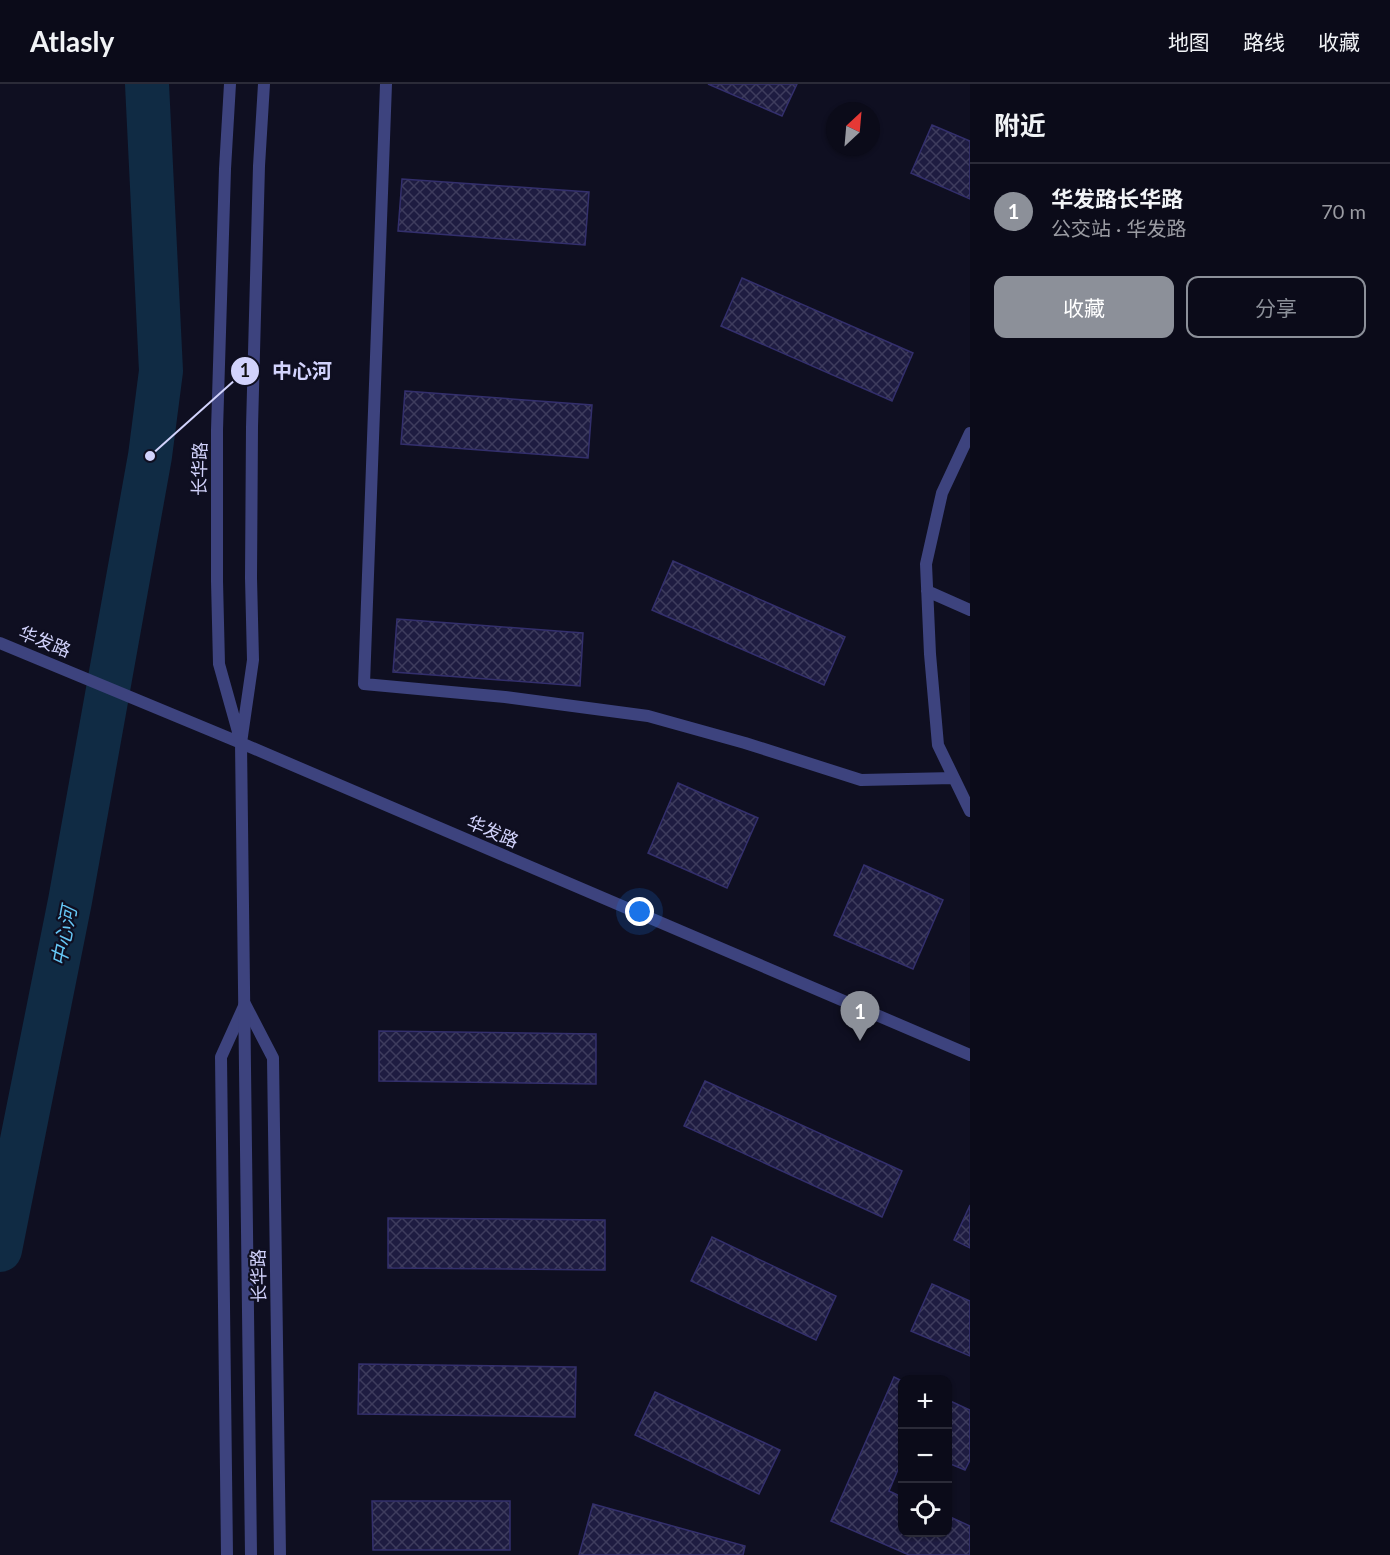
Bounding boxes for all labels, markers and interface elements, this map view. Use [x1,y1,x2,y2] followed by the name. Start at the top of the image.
[30,24,114,58] text: Atlasly
[1168,29,1210,54] text: 地图
[1243,29,1285,54] text: 路线
[1318,29,1360,54] text: 收藏
[826,102,880,156] north arrow
[994,109,1046,141] text: 附近
[1051,185,1183,212] text: 华发路长华路
[1008,199,1019,223] text: 1
[1321,199,1366,223] text: 70 m
[1051,216,1186,240] text: 公交站 · 华发路
[994,276,1174,338] button: 收藏
[1186,276,1366,338] button: 分享
[230,352,344,390] callout: 中心河
[272,358,332,382] text: 中心河
[240,359,250,381] text: 1
[188,442,210,496] street label: 长华路
[16,621,74,661] street label: 华发路
[464,810,522,852] street label: 华发路
[625,897,654,926] your location
[45,900,81,968] water label: 中心河
[840,992,880,1041] pin: 1
[247,1249,269,1303] street label: 长华路
[898,1375,952,1537] map controls
[898,1375,952,1429] button: +
[898,1429,952,1483] button: −
[898,1483,952,1537] button: locate

